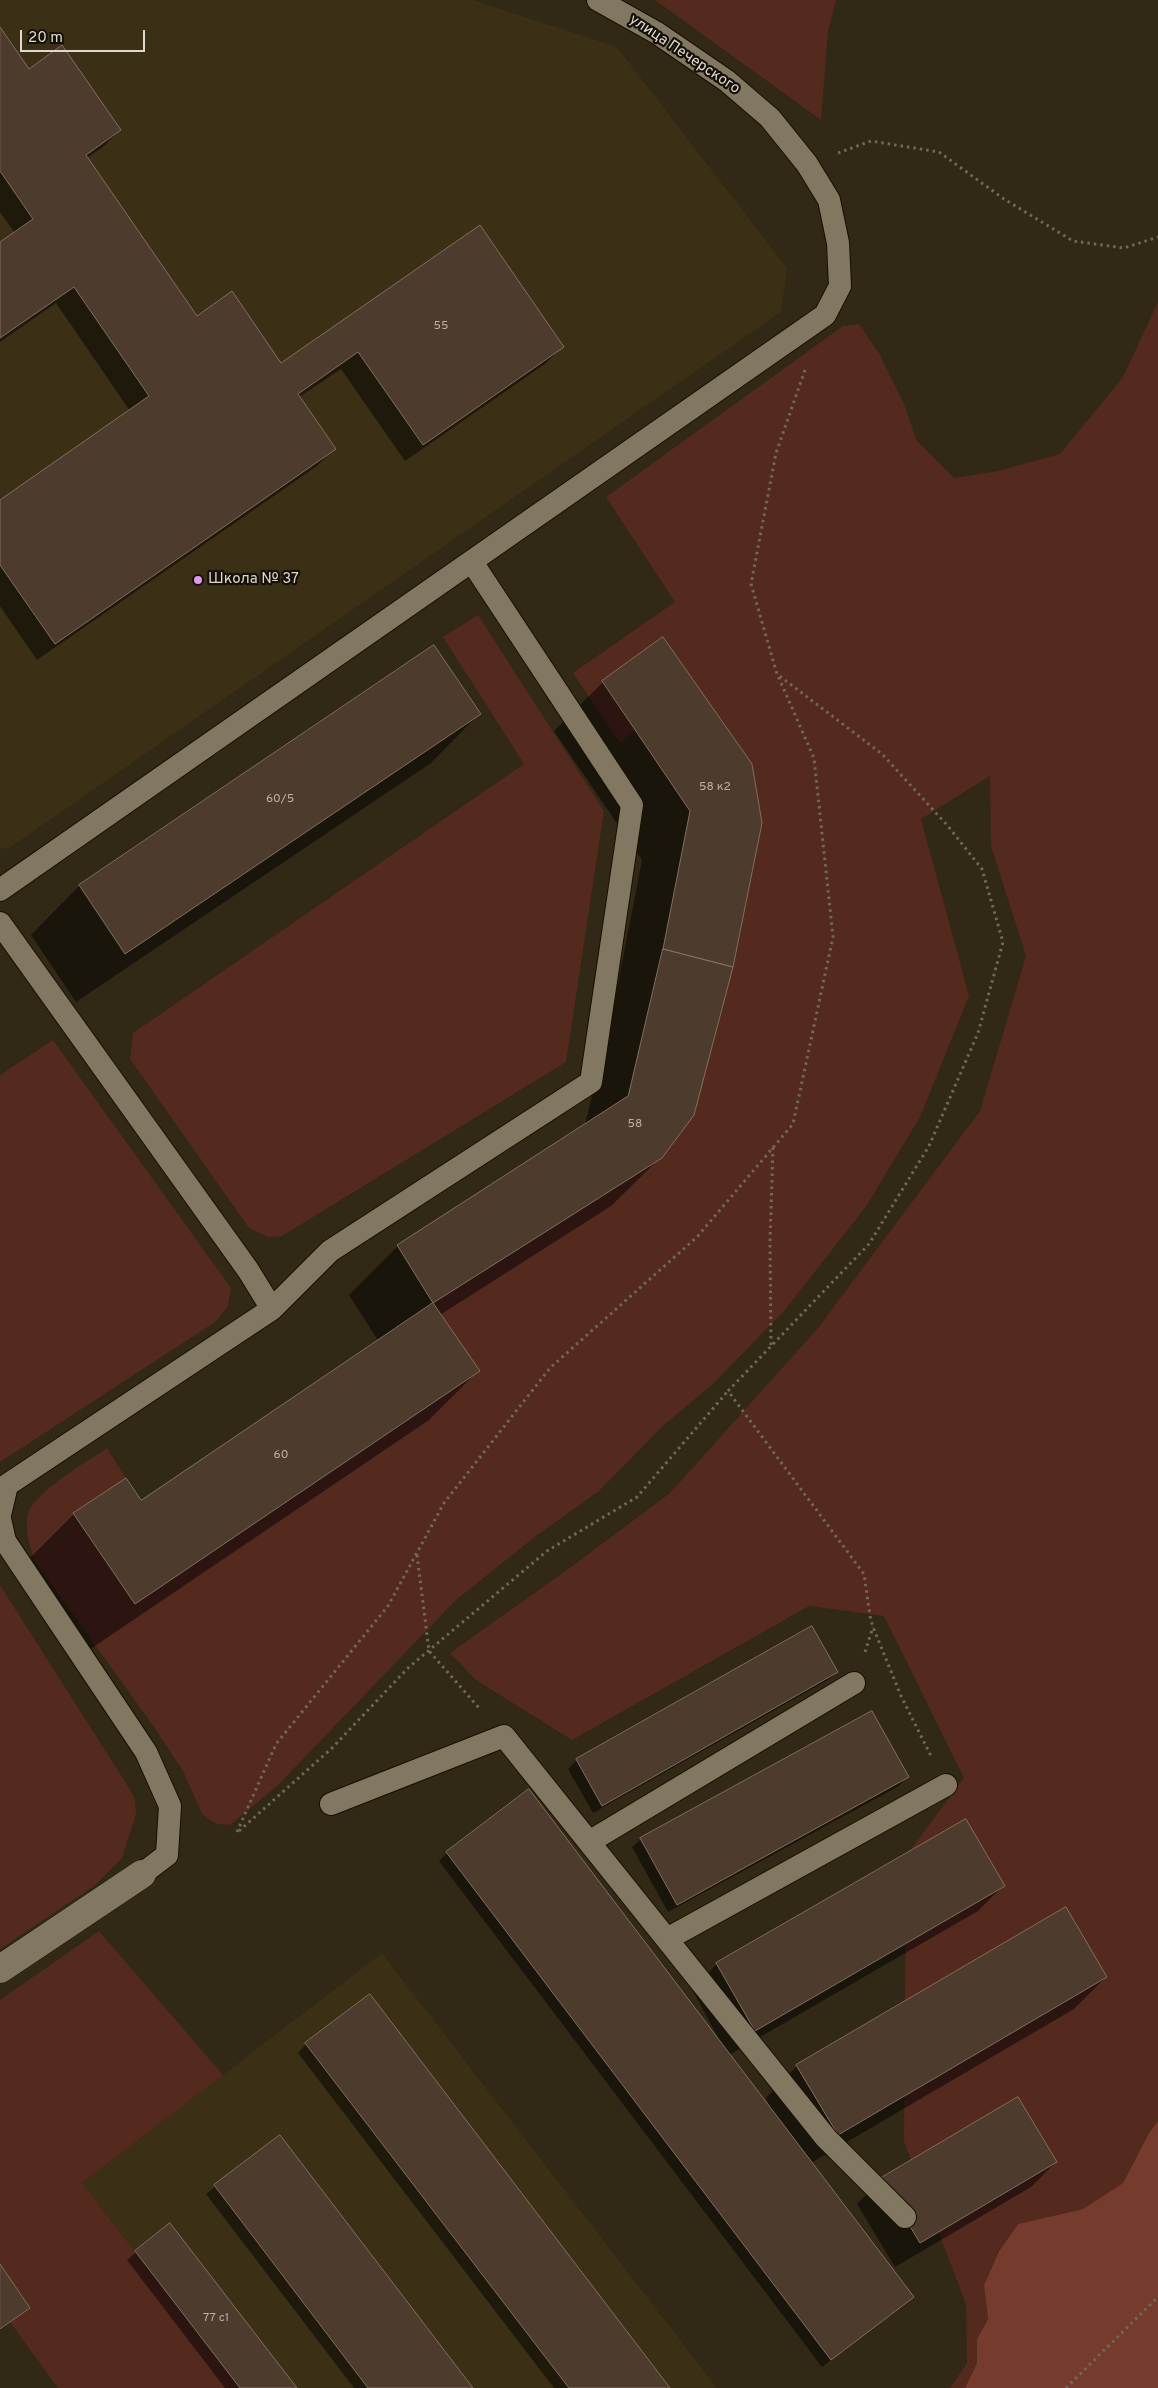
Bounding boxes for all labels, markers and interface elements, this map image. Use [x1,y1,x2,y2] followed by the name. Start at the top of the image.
[625,11,743,99] street label: улица Печерского
[22,20,148,52] scale bar
[28,29,63,48] text: 20 m
[434,320,448,334] house number: 55
[208,571,299,589] place label: Школа № 37
[192,574,204,586] marker: Школа № 37
[699,781,731,795] house number: 58 к2
[266,793,294,807] house number: 60/5
[628,1118,642,1132] house number: 58
[274,1449,288,1463] house number: 60
[203,2312,229,2326] house number: 77 с1

